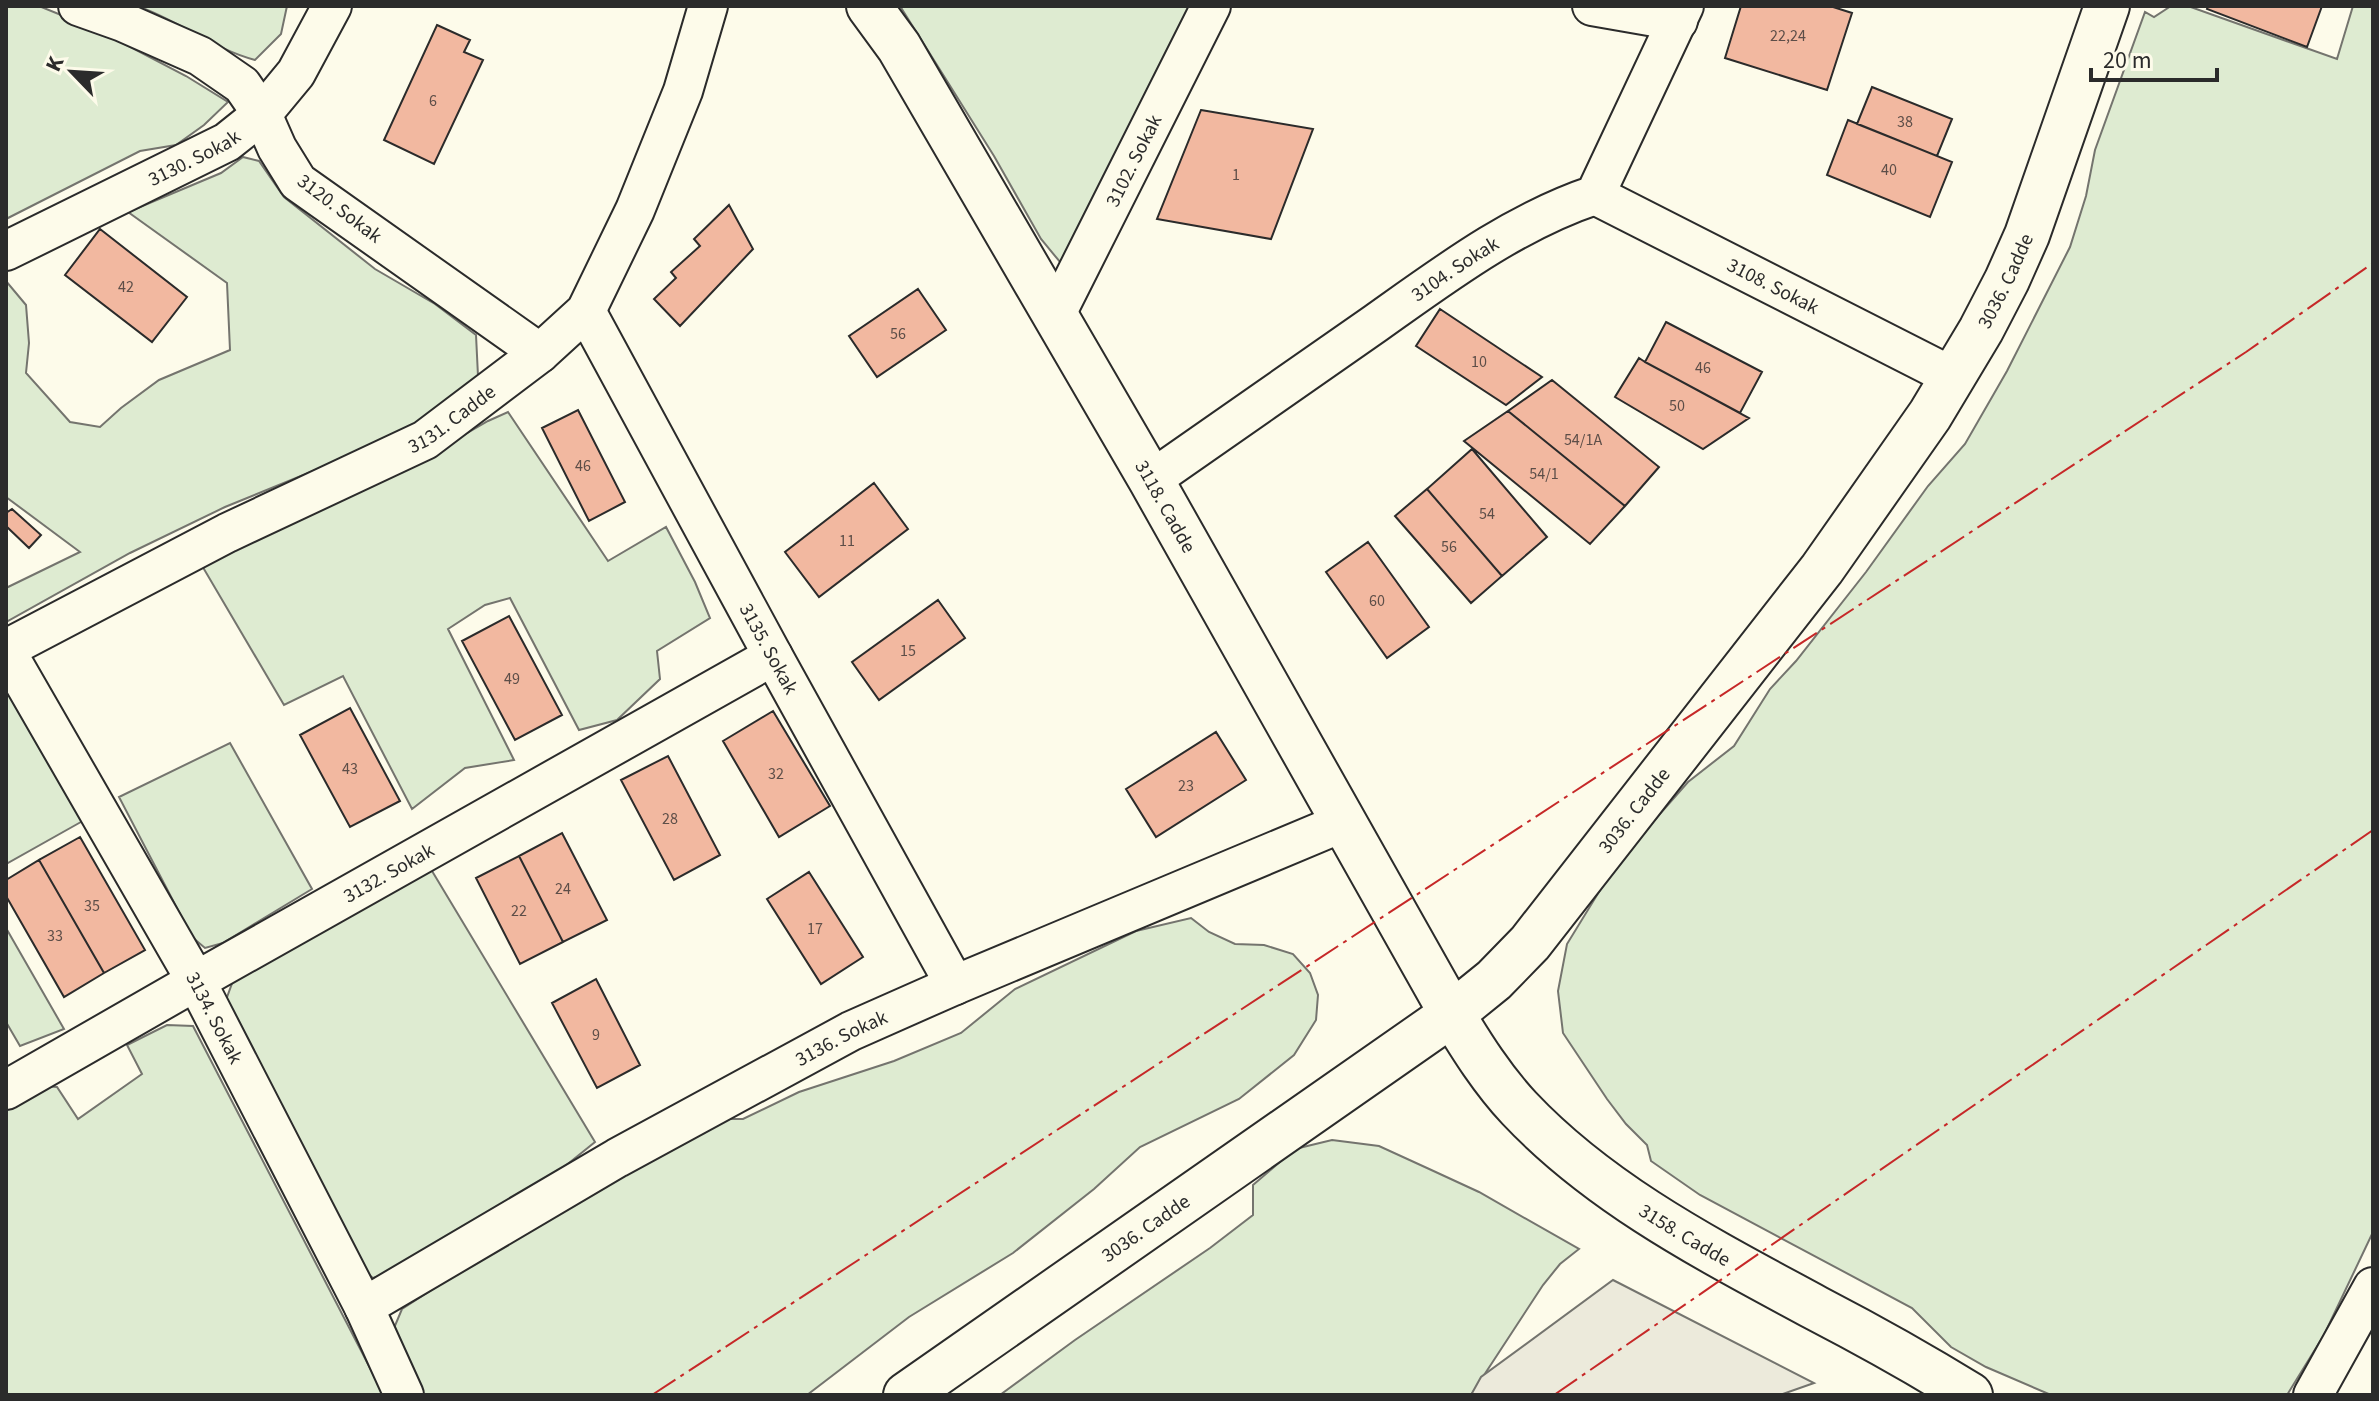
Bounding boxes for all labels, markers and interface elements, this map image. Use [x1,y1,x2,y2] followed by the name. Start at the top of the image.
[1770,25,1806,47] house number: 22,24
[32,32,112,112] north arrow
[2091,32,2217,82] scale bar
[2103,43,2152,78] text: 20 m
[37,51,72,77] text: K
[429,90,437,112] house number: 6
[1099,110,1169,212] street label: 3102. Sokak
[1897,111,1913,133] house number: 38
[144,123,247,194] street label: 3130. Sokak
[1881,159,1897,181] house number: 40
[1232,164,1240,186] house number: 1
[291,168,388,250] street label: 3120. Sokak
[1971,229,2041,334] street label: 3036. Cadde
[1406,230,1504,309] street label: 3104. Sokak
[1722,251,1824,322] street label: 3108. Sokak
[118,276,134,298] house number: 42
[890,323,906,345] house number: 56
[1471,351,1487,373] house number: 10
[1695,357,1711,379] house number: 46
[404,378,502,461] street label: 3131. Cadde
[1669,395,1685,417] house number: 50
[1564,429,1602,451] house number: 54/1A
[575,455,591,477] house number: 46
[1127,455,1202,558] street label: 3118. Cadde
[1529,463,1559,485] house number: 54/1
[1479,503,1495,525] house number: 54
[839,530,855,552] house number: 11
[1441,536,1457,558] house number: 56
[1369,590,1385,612] house number: 60
[732,598,805,700] street label: 3135. Sokak
[900,640,916,662] house number: 15
[504,668,520,690] house number: 49
[342,758,358,780] house number: 43
[1592,762,1677,860] street label: 3036. Cadde
[768,763,784,785] house number: 32
[1178,775,1194,797] house number: 23
[662,808,678,830] house number: 28
[339,837,440,910] street label: 3132. Sokak
[555,878,571,900] house number: 24
[84,895,100,917] house number: 35
[511,900,527,922] house number: 22
[807,918,823,940] house number: 17
[47,925,63,947] house number: 33
[179,967,249,1069] street label: 3134. Sokak
[790,1004,892,1074] street label: 3136. Sokak
[592,1024,600,1046] house number: 9
[1096,1188,1196,1270] street label: 3036. Cadde
[1633,1197,1736,1274] street label: 3158. Cadde

